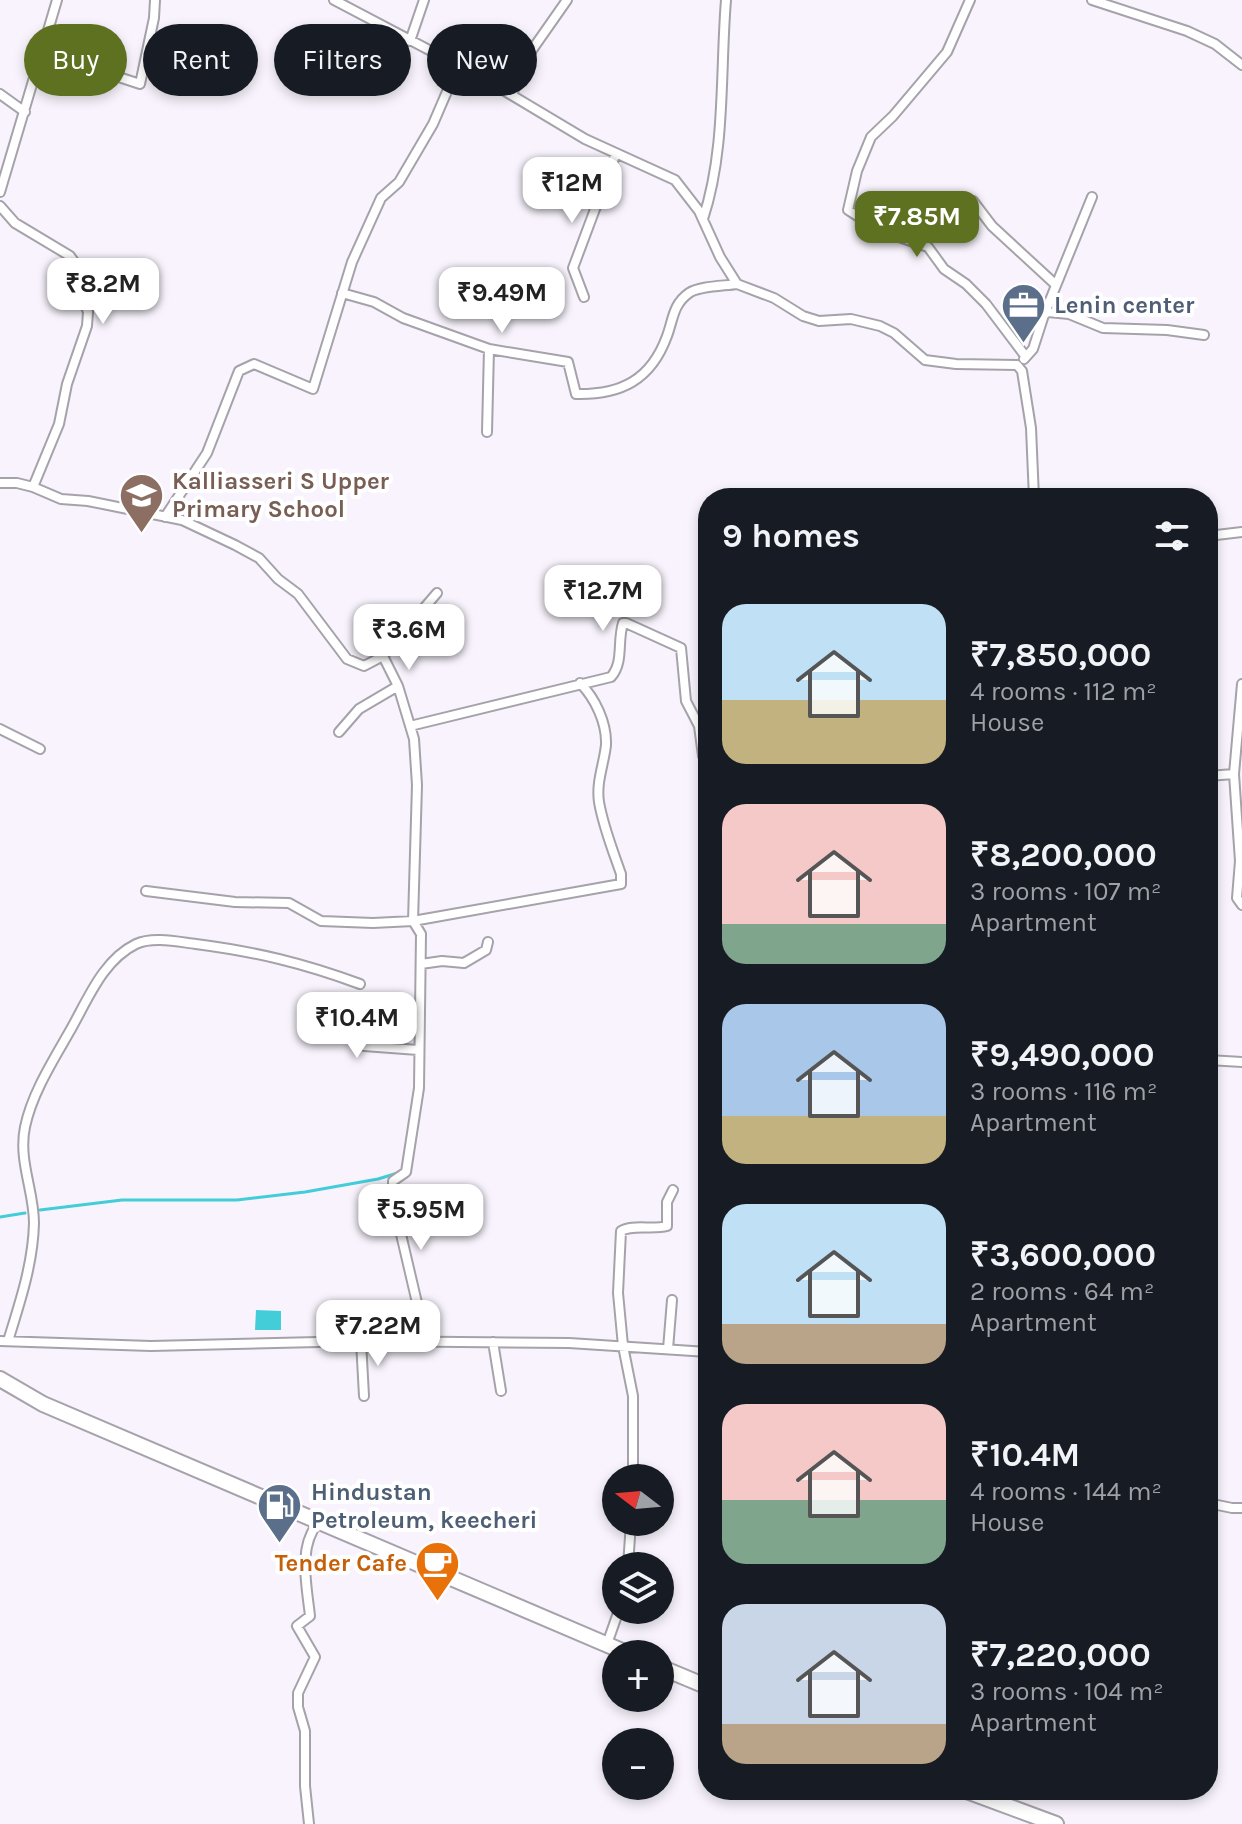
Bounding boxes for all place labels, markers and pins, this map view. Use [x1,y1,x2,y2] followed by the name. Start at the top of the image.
[525,157,619,225] pin: ₹12M
[852,191,982,259] pin: ₹7.85M
[47,258,159,326] pin: ₹8.2M
[437,267,567,335] pin: ₹9.49M
[999,281,1047,344] office icon: Lenin center
[1054,291,1195,319] place label: Lenin center
[172,467,390,523] place label: Kalliasseri S Upper Primary School
[117,471,165,534] school or university icon: Kalliasseri S Upper Primary School
[538,565,668,633] pin: ₹12.7M
[353,604,465,672] pin: ₹3.6M
[292,992,422,1060] pin: ₹10.4M
[356,1184,486,1252] pin: ₹5.95M
[313,1300,443,1368] pin: ₹7.22M
[311,1478,537,1534] place label: Hindustan Petroleum, keecheri
[256,1482,304,1545] fuel station icon: Hindustan Petroleum, keecheri
[414,1539,462,1602] cafe icon: Tender Cafe
[275,1549,407,1577] place label: Tender Cafe

